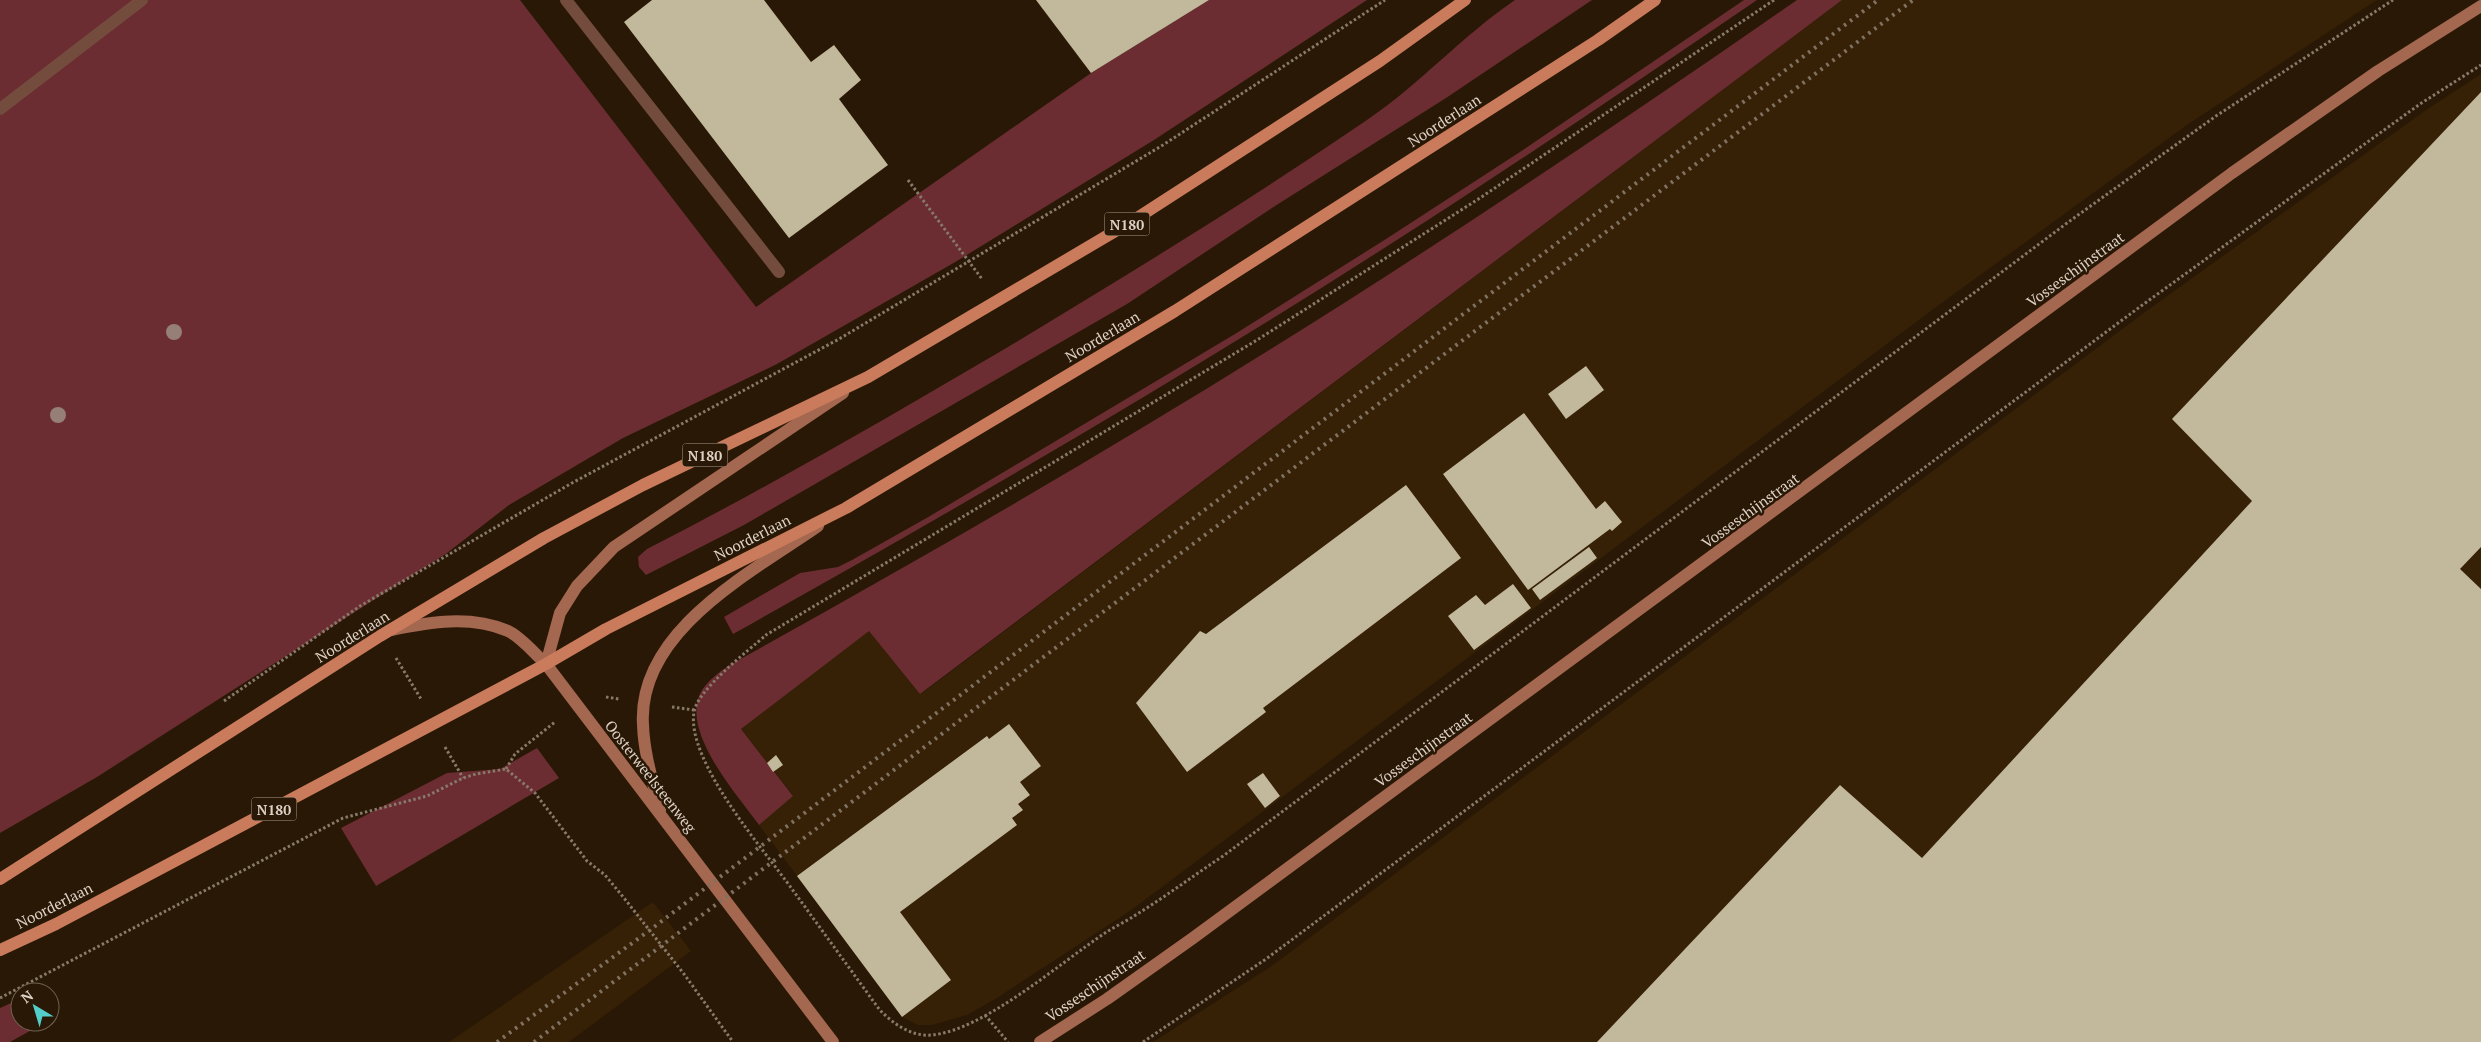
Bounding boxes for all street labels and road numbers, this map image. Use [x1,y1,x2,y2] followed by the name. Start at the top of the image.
[1404,89,1485,151] street label: Noorderlaan
[1104,212,1150,235] road number: N180
[2022,226,2128,311] street label: Vosseschijnstraat
[1061,306,1143,366] street label: Noorderlaan
[682,444,728,466] road number: N180
[1697,467,1803,552] street label: Vosseschijnstraat
[710,509,794,565] street label: Noorderlaan
[311,605,393,667] street label: Noorderlaan
[1370,706,1476,791] street label: Vosseschijnstraat
[601,716,702,837] street label: Oosterweelsteenweg
[252,798,296,821] road number: N180
[12,877,96,933] street label: Noorderlaan
[1041,944,1149,1026] street label: Vosseschijnstraat

